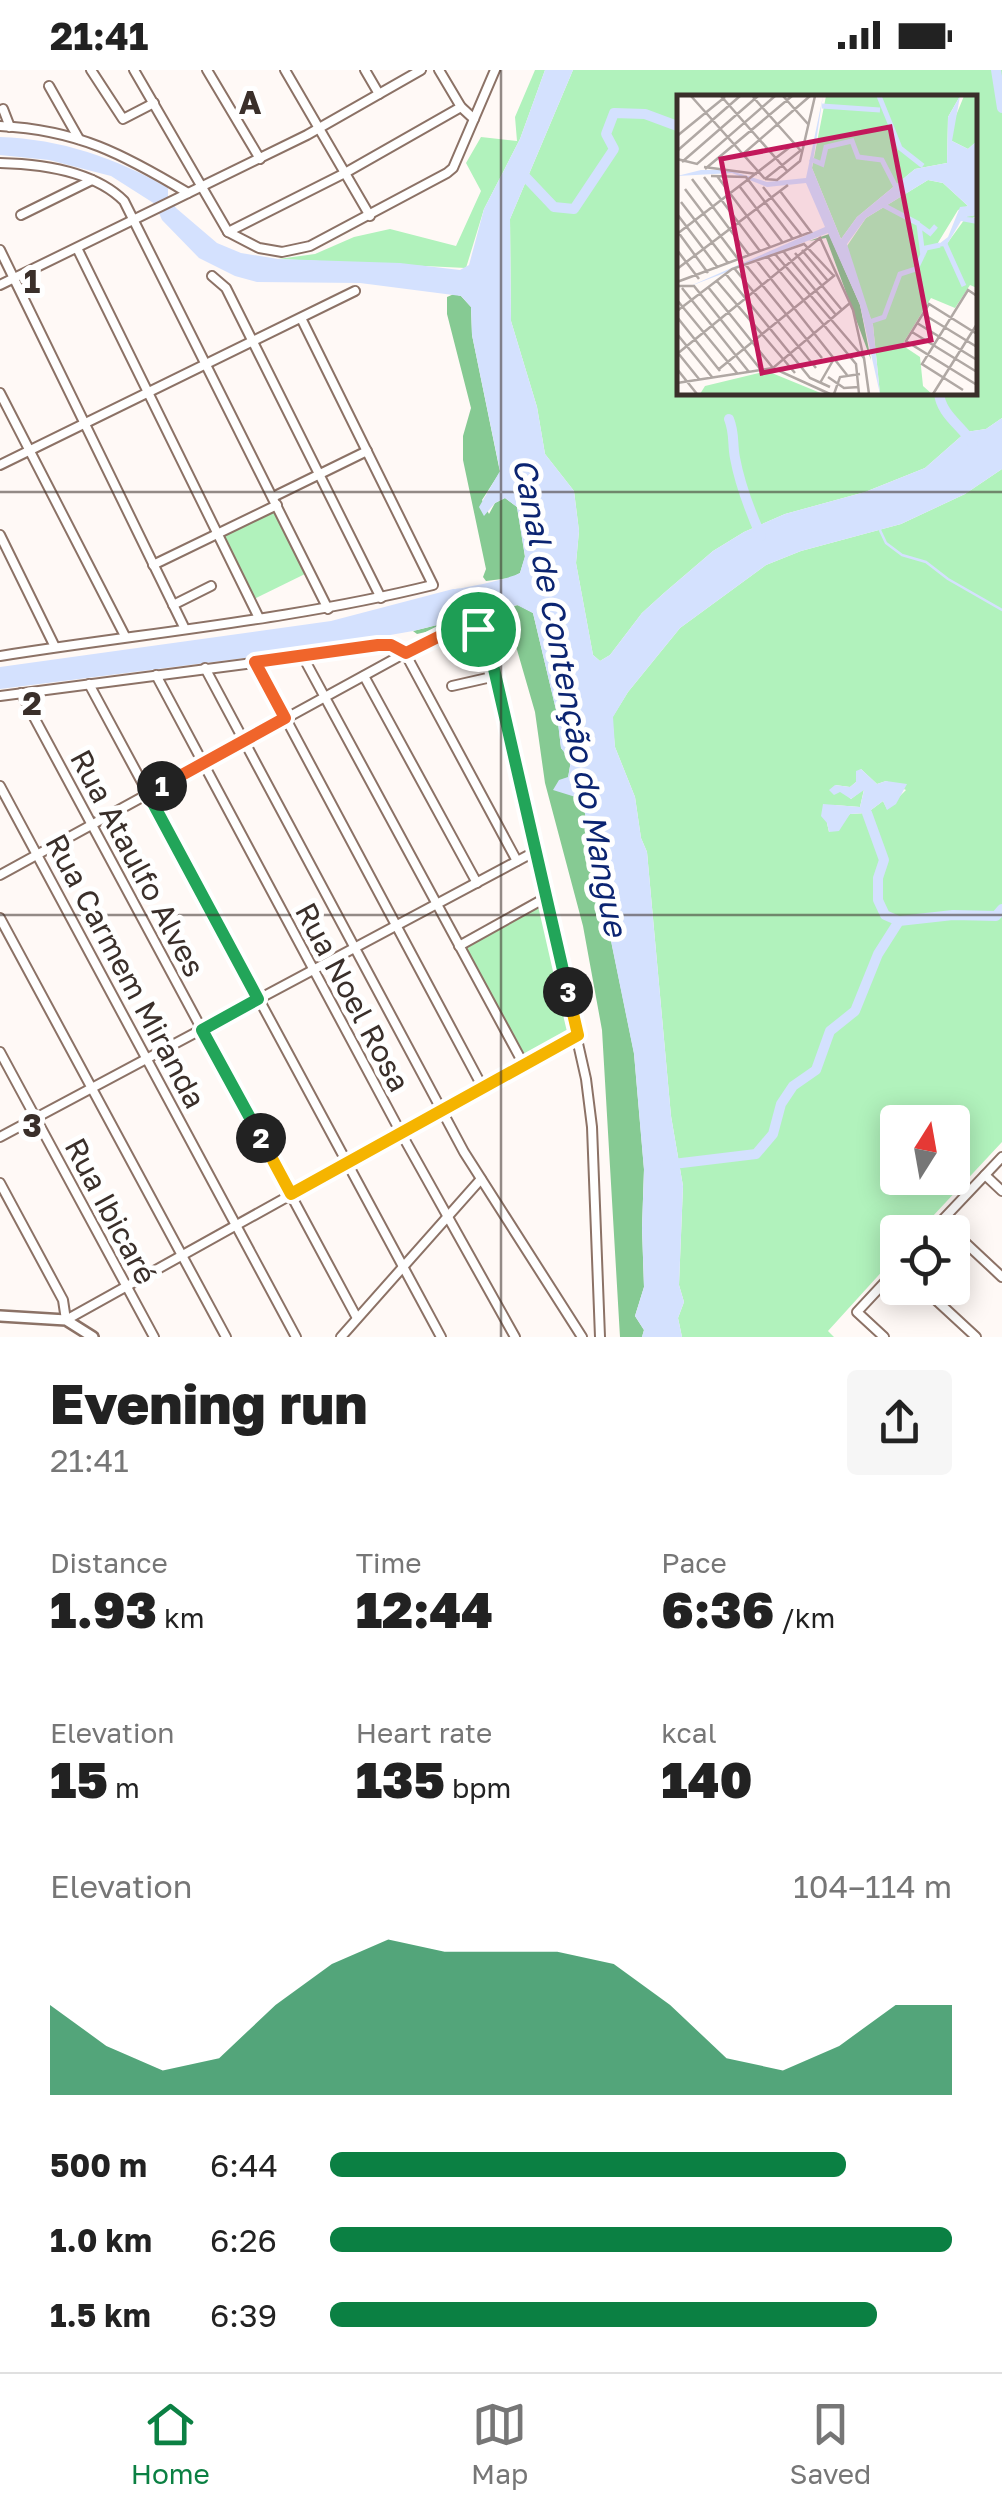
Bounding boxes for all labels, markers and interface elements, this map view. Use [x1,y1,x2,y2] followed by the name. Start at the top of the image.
[50,13,148,58] text: 21:41
[239,83,262,121] text: A
[677,95,977,395] inset map
[24,262,40,300] text: 1
[506,455,636,942] water label: Canal de Contenção do Mangue
[436,587,521,672] pin
[451,602,506,657] icon: arrive
[22,684,42,722] text: 2
[63,743,213,983] street label: Rua Ataulfo Alves
[137,761,187,811] pin: 1
[155,769,169,802] text: 1
[38,828,214,1114] street label: Rua Carmem Miranda
[288,896,418,1098] street label: Rua Noel Rosa
[543,967,593,1017] pin: 3
[559,975,577,1008] text: 3
[880,1105,970,1195] north arrow
[880,1105,970,1305] map controls
[22,1106,42,1144] text: 3
[236,1113,286,1163] pin: 2
[252,1121,270,1154] text: 2
[57,1132,165,1290] street label: Rua Ibicaré
[880,1215,970,1305] button: locate
[50,1370,368,1436] text: Evening run
[847,1370,952,1475] button: share
[50,1441,129,1479] text: 21:41
[50,1546,168,1579] text: Distance
[356,1546,422,1579] text: Time
[661,1546,727,1579] text: Pace
[50,1579,157,1639] text: 1.93
[356,1579,493,1639] text: 12:44
[661,1579,774,1639] text: 6:36
[157,1601,205,1634] text: km
[774,1601,835,1634] text: /km
[50,1716,175,1749] text: Elevation
[356,1716,492,1749] text: Heart rate
[661,1716,717,1749] text: kcal
[50,1749,108,1809] text: 15
[356,1749,445,1809] text: 135
[661,1749,752,1809] text: 140
[108,1771,140,1804] text: m
[445,1771,511,1804] text: bpm
[50,1867,192,1905] text: Elevation
[793,1867,952,1905] text: 104–114 m
[50,2146,147,2184] text: 500 m
[210,2146,278,2184] text: 6:44
[50,2221,152,2259] text: 1.0 km
[210,2221,277,2259] text: 6:26
[50,2296,151,2334] text: 1.5 km
[210,2296,277,2334] text: 6:39
[131,2397,210,2490] tab: Home
[471,2397,528,2490] tab: Map
[790,2397,871,2490] tab: Saved

